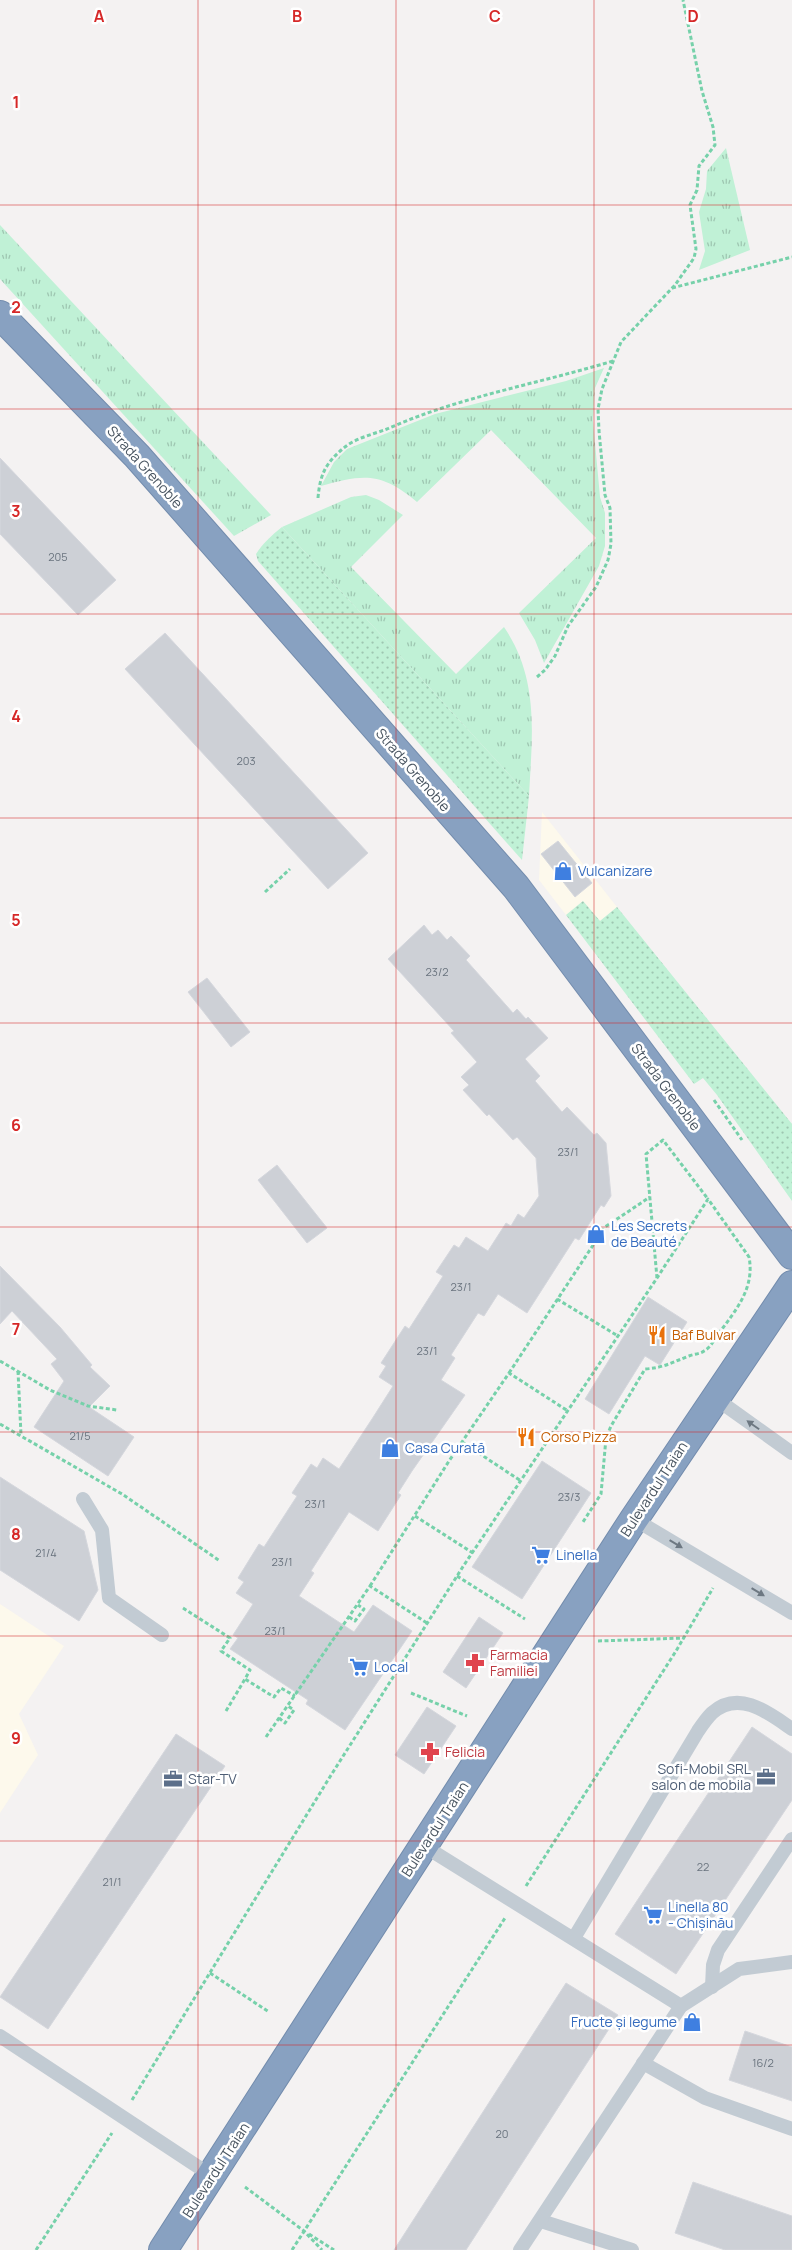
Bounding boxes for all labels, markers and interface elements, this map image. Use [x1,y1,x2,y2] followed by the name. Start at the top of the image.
[94,5,105,27] text: A
[292,5,302,27] text: B
[489,5,501,27] text: C
[687,5,699,27] text: D
[12,91,20,113] text: 1
[11,296,21,318] text: 2
[103,421,187,512] street label: Strada Grenoble
[11,500,21,522] text: 3
[48,549,68,564] house number: 205
[11,705,21,727] text: 4
[372,724,455,815] street label: Strada Grenoble
[236,753,256,768] house number: 203
[552,860,574,882] shop icon: Vulcanizare
[578,861,653,880] place label: Vulcanizare
[11,909,21,931] text: 5
[426,964,448,979] house number: 23/2
[627,1039,705,1134] street label: Strada Grenoble
[11,1114,21,1136] text: 6
[558,1144,578,1159] house number: 23/1
[611,1216,687,1251] place label: Les Secrets de Beauté
[585,1223,607,1245] shop icon: Les Secrets de Beauté
[451,1279,471,1294] house number: 23/1
[12,1318,20,1340] text: 7
[646,1324,668,1346] restaurant icon: Baf Bulvar
[672,1325,736,1344] place label: Baf Bulvar
[417,1343,437,1358] house number: 23/1
[746,1420,760,1430] one-way arrow
[515,1426,537,1448] restaurant icon: Corso Pizza
[541,1427,616,1446] place label: Corso Pizza
[69,1428,91,1443] house number: 21/5
[379,1437,401,1459] shop icon: Casa Curată
[405,1438,485,1457] place label: Casa Curată
[616,1438,691,1540] street label: Bulevardul Traian
[558,1489,580,1504] house number: 23/3
[305,1496,325,1511] house number: 23/1
[11,1523,21,1545] text: 8
[670,1539,683,1548] one-way arrow
[530,1544,552,1566] supermarket icon: Linella
[35,1545,57,1560] house number: 21/4
[556,1545,597,1564] place label: Linella
[272,1554,292,1569] house number: 23/1
[751,1588,764,1597] one-way arrow
[265,1623,285,1638] house number: 23/1
[490,1645,548,1680] place label: Farmacia Familiei
[464,1652,486,1674] pharmacy icon: Farmacia Familiei
[348,1656,370,1678] supermarket icon: Local
[374,1657,408,1676] place label: Local
[11,1727,21,1749] text: 9
[419,1741,441,1763] pharmacy icon: Felicia
[445,1742,485,1761] place label: Felicia
[651,1759,751,1794] place label: Sofi-Mobil SRL salon de mobila
[755,1766,777,1788] office icon: Sofi-Mobil SRL salon de mobila
[162,1768,184,1790] office icon: Star-TV
[188,1769,237,1788] place label: Star-TV
[397,1778,472,1880] street label: Bulevardul Traian
[697,1859,709,1874] house number: 22
[102,1874,122,1889] house number: 21/1
[668,1897,733,1932] place label: Linella 80 - Chișinău
[642,1904,664,1926] supermarket icon: Linella 80 - Chișinău
[681,2011,703,2033] shop icon: Fructe și legume
[571,2012,677,2031] place label: Fructe și legume
[752,2055,774,2070] house number: 16/2
[178,2119,253,2221] street label: Bulevardul Traian
[496,2126,508,2141] house number: 20

